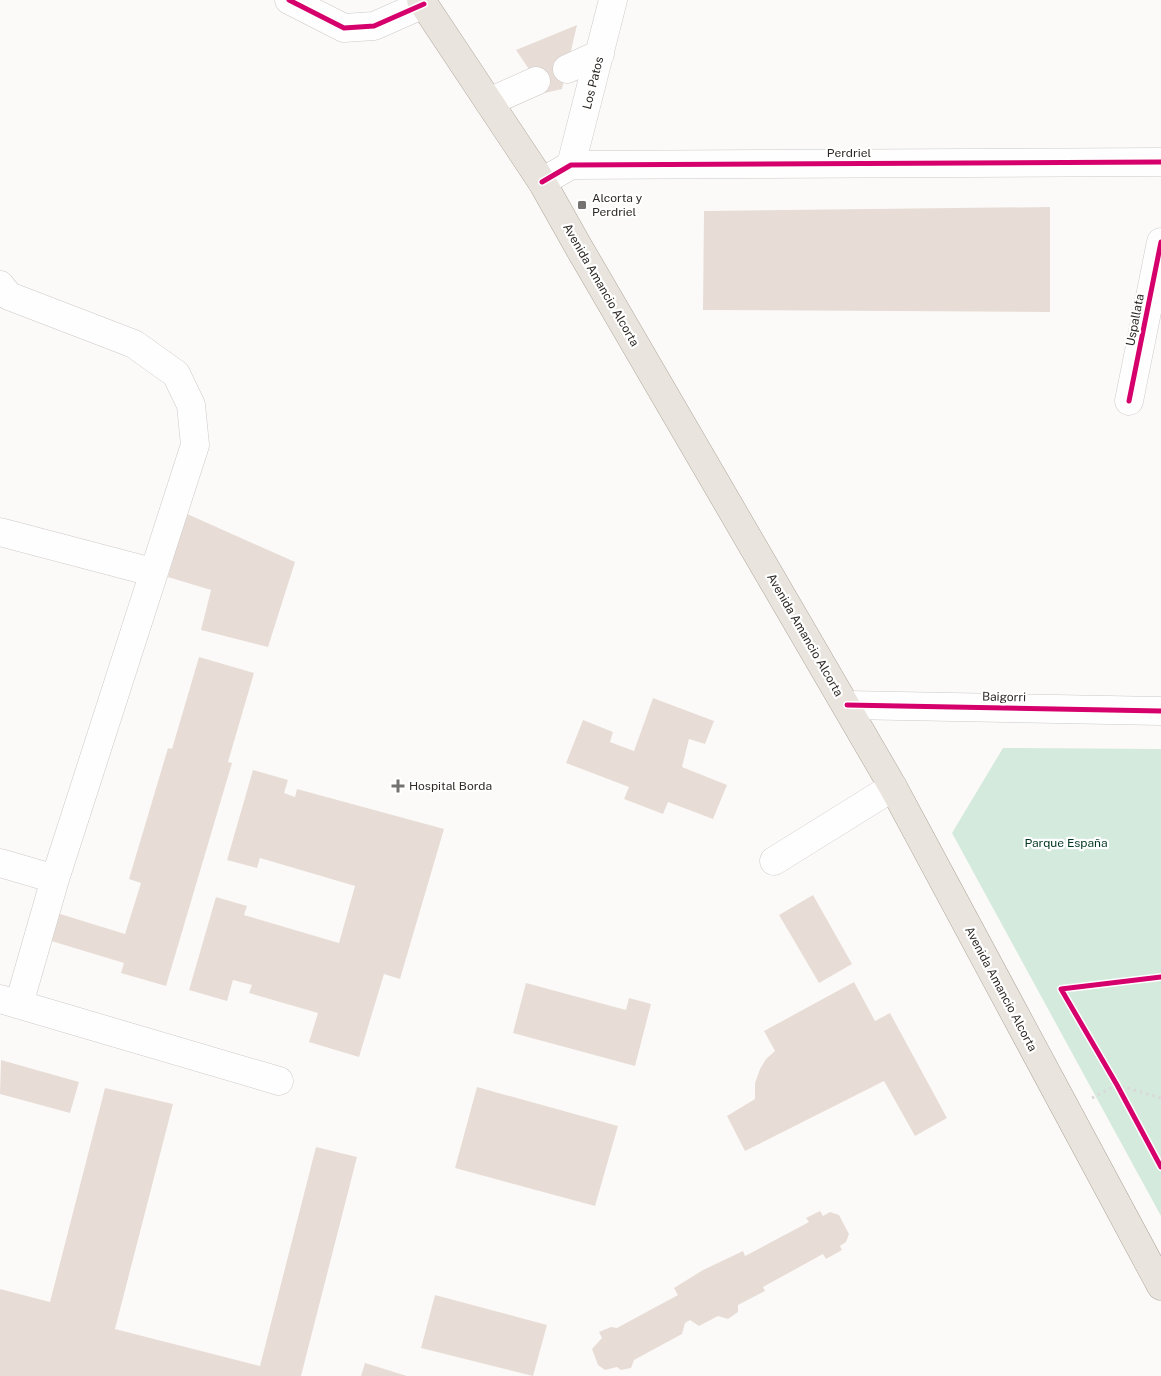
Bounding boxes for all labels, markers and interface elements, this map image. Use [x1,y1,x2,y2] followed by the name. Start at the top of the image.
[580,55,606,111] street label: Los Patos
[827,146,871,160] street label: Perdriel
[592,191,643,219] place label: Alcorta y Perdriel
[576,199,588,211] marker: Alcorta y Perdriel
[560,221,642,349] street label: Avenida Amancio Alcorta
[1123,293,1147,347] street label: Uspallata
[764,571,846,699] street label: Avenida Amancio Alcorta
[982,690,1026,704] street label: Baigorri
[391,779,405,793] marker: Hospital Borda
[409,779,492,793] place label: Hospital Borda
[1024,836,1108,850] park label: Parque España
[962,924,1040,1054] street label: Avenida Amancio Alcorta

